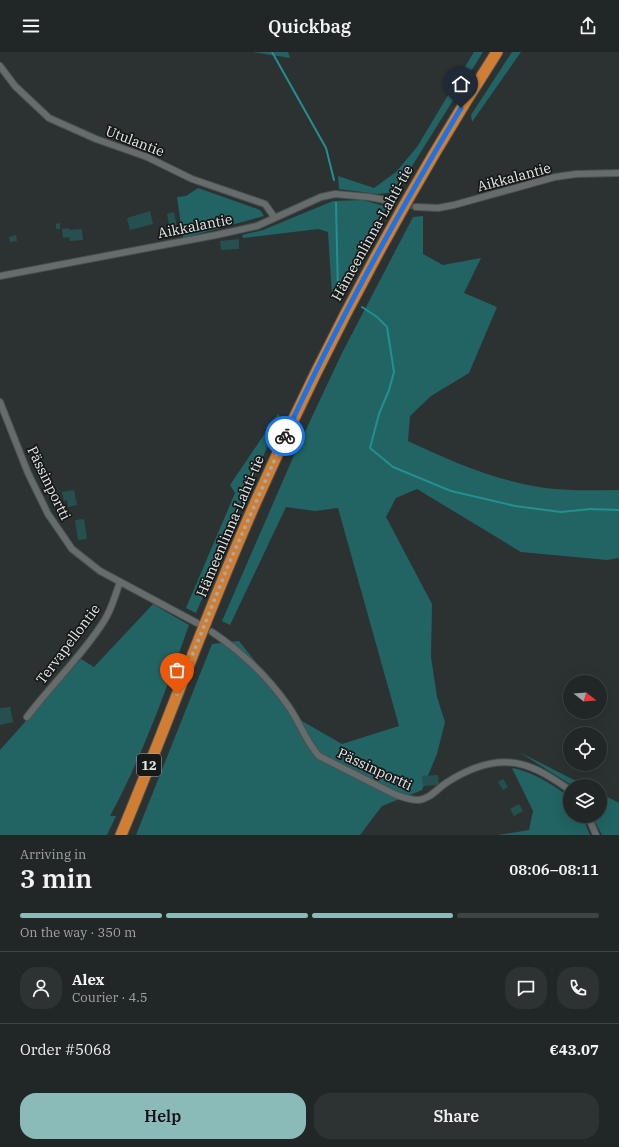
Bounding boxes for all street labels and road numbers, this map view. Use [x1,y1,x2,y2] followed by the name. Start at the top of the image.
[103,122,167,160] street label: Utulantie
[475,159,553,195] street label: Aikkalantie
[327,162,417,304] street label: Hämeenlinna-Lahti-tie
[156,210,234,242] street label: Aikkalantie
[23,443,75,523] street label: Pässinportti
[192,453,268,599] street label: Hämeenlinna-Lahti-tie
[32,600,104,688] street label: Tervapellontie
[335,744,415,794] street label: Pässinportti
[137,754,161,776] road number: 12

